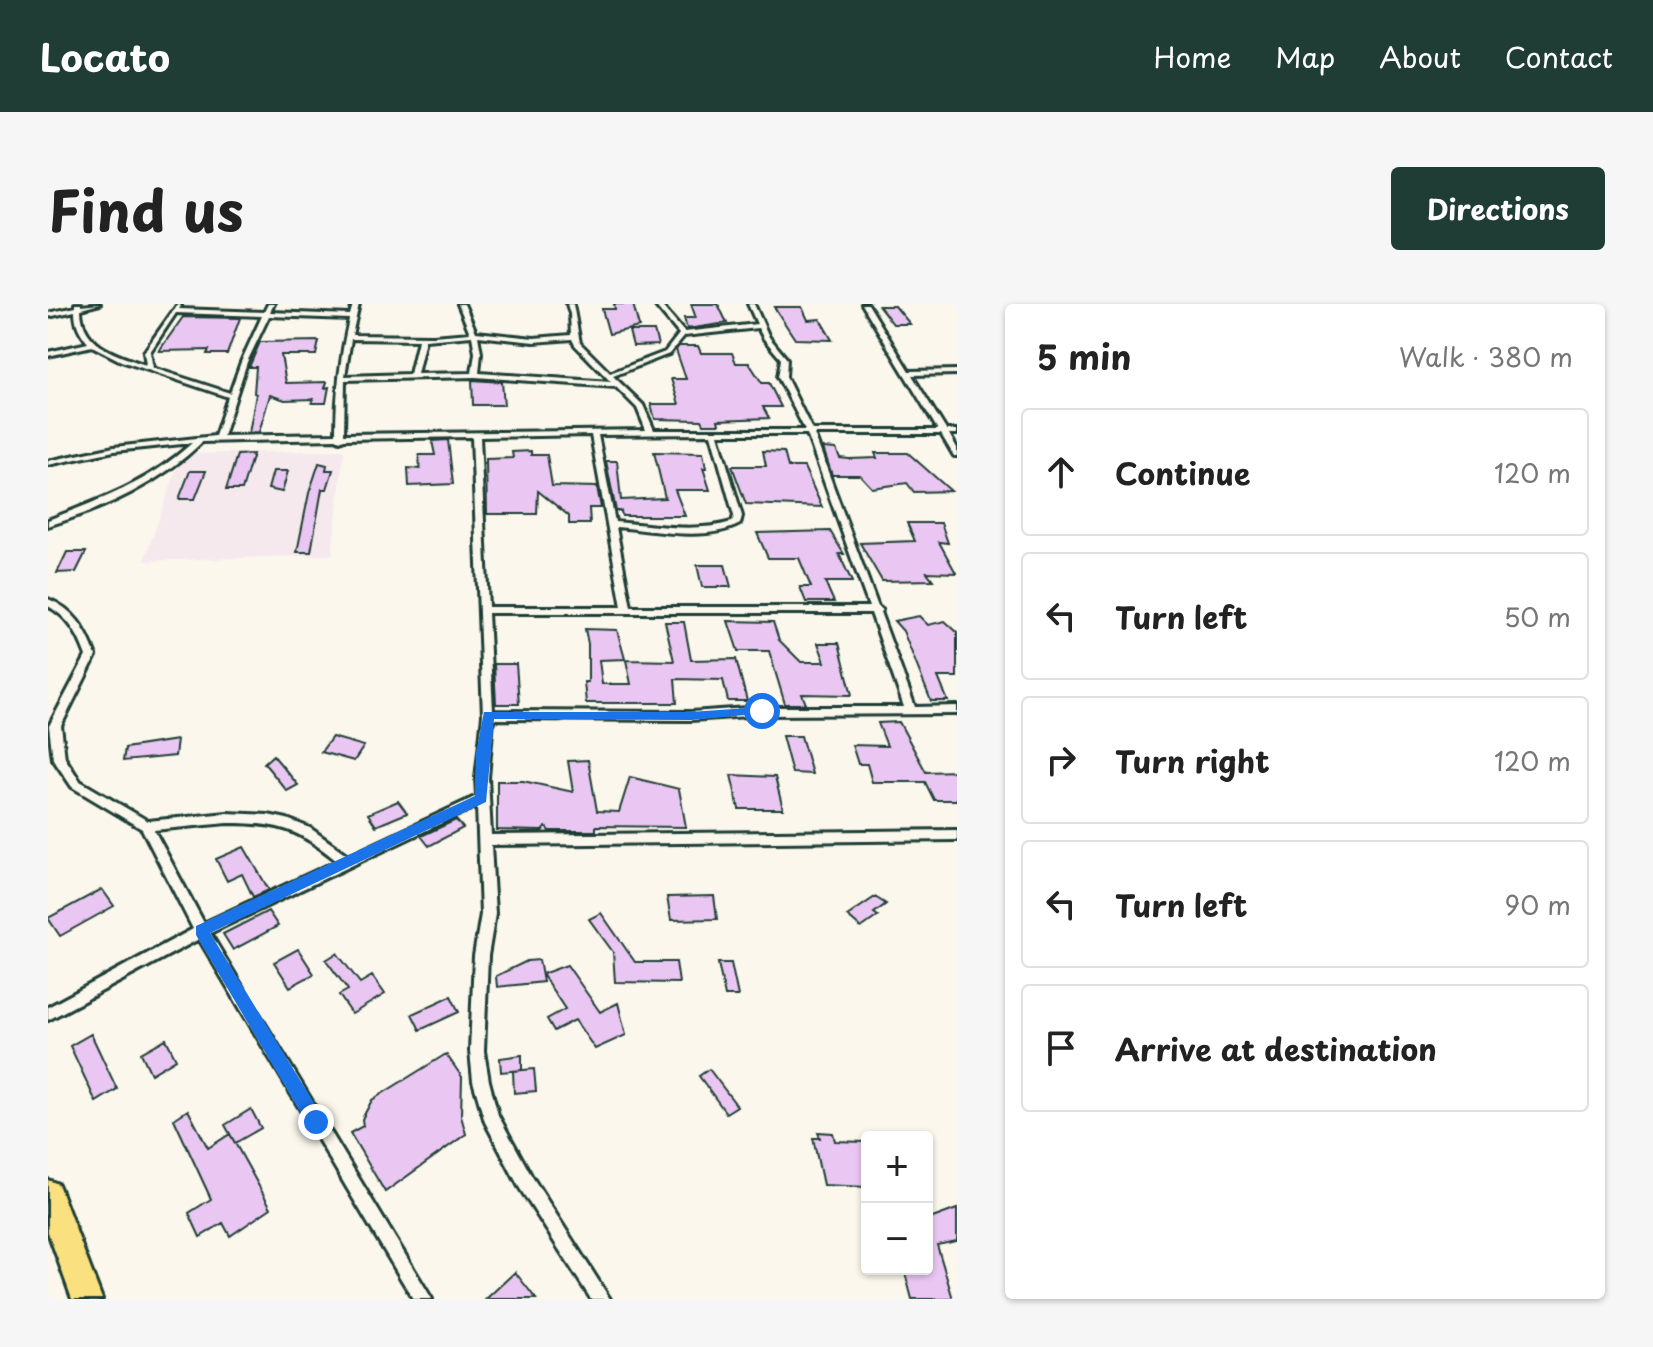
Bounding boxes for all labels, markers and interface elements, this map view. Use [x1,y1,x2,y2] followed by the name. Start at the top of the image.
[40,28,170,85] text: Locato
[1153,35,1231,78] text: Home
[1275,35,1335,78] text: Map
[1379,35,1461,78] text: About
[1505,35,1613,78] text: Contact
[48,166,244,251] text: Find us
[1391,167,1605,250] button: Directions
[1037,330,1131,382] text: 5 min
[1399,337,1573,376] text: Walk · 380 m
[1039,450,1083,494] icon: ahead
[1115,450,1250,495] text: Continue
[1494,453,1571,492] text: 120 m
[1039,594,1083,638] icon: left
[1115,594,1247,639] text: Turn left
[1504,597,1571,636] text: 50 m
[744,693,780,729] route start
[1039,738,1083,782] icon: right
[1115,738,1270,783] text: Turn right
[1494,741,1571,780] text: 120 m
[1039,882,1083,926] icon: left
[1115,882,1247,927] text: Turn left
[1504,885,1571,924] text: 90 m
[1039,1026,1083,1070] icon: arrive
[1115,1026,1437,1071] text: Arrive at destination
[298,1104,334,1140] route end
[861,1131,933,1275] map controls
[861,1131,933,1203] button: +
[861,1203,933,1275] button: −

